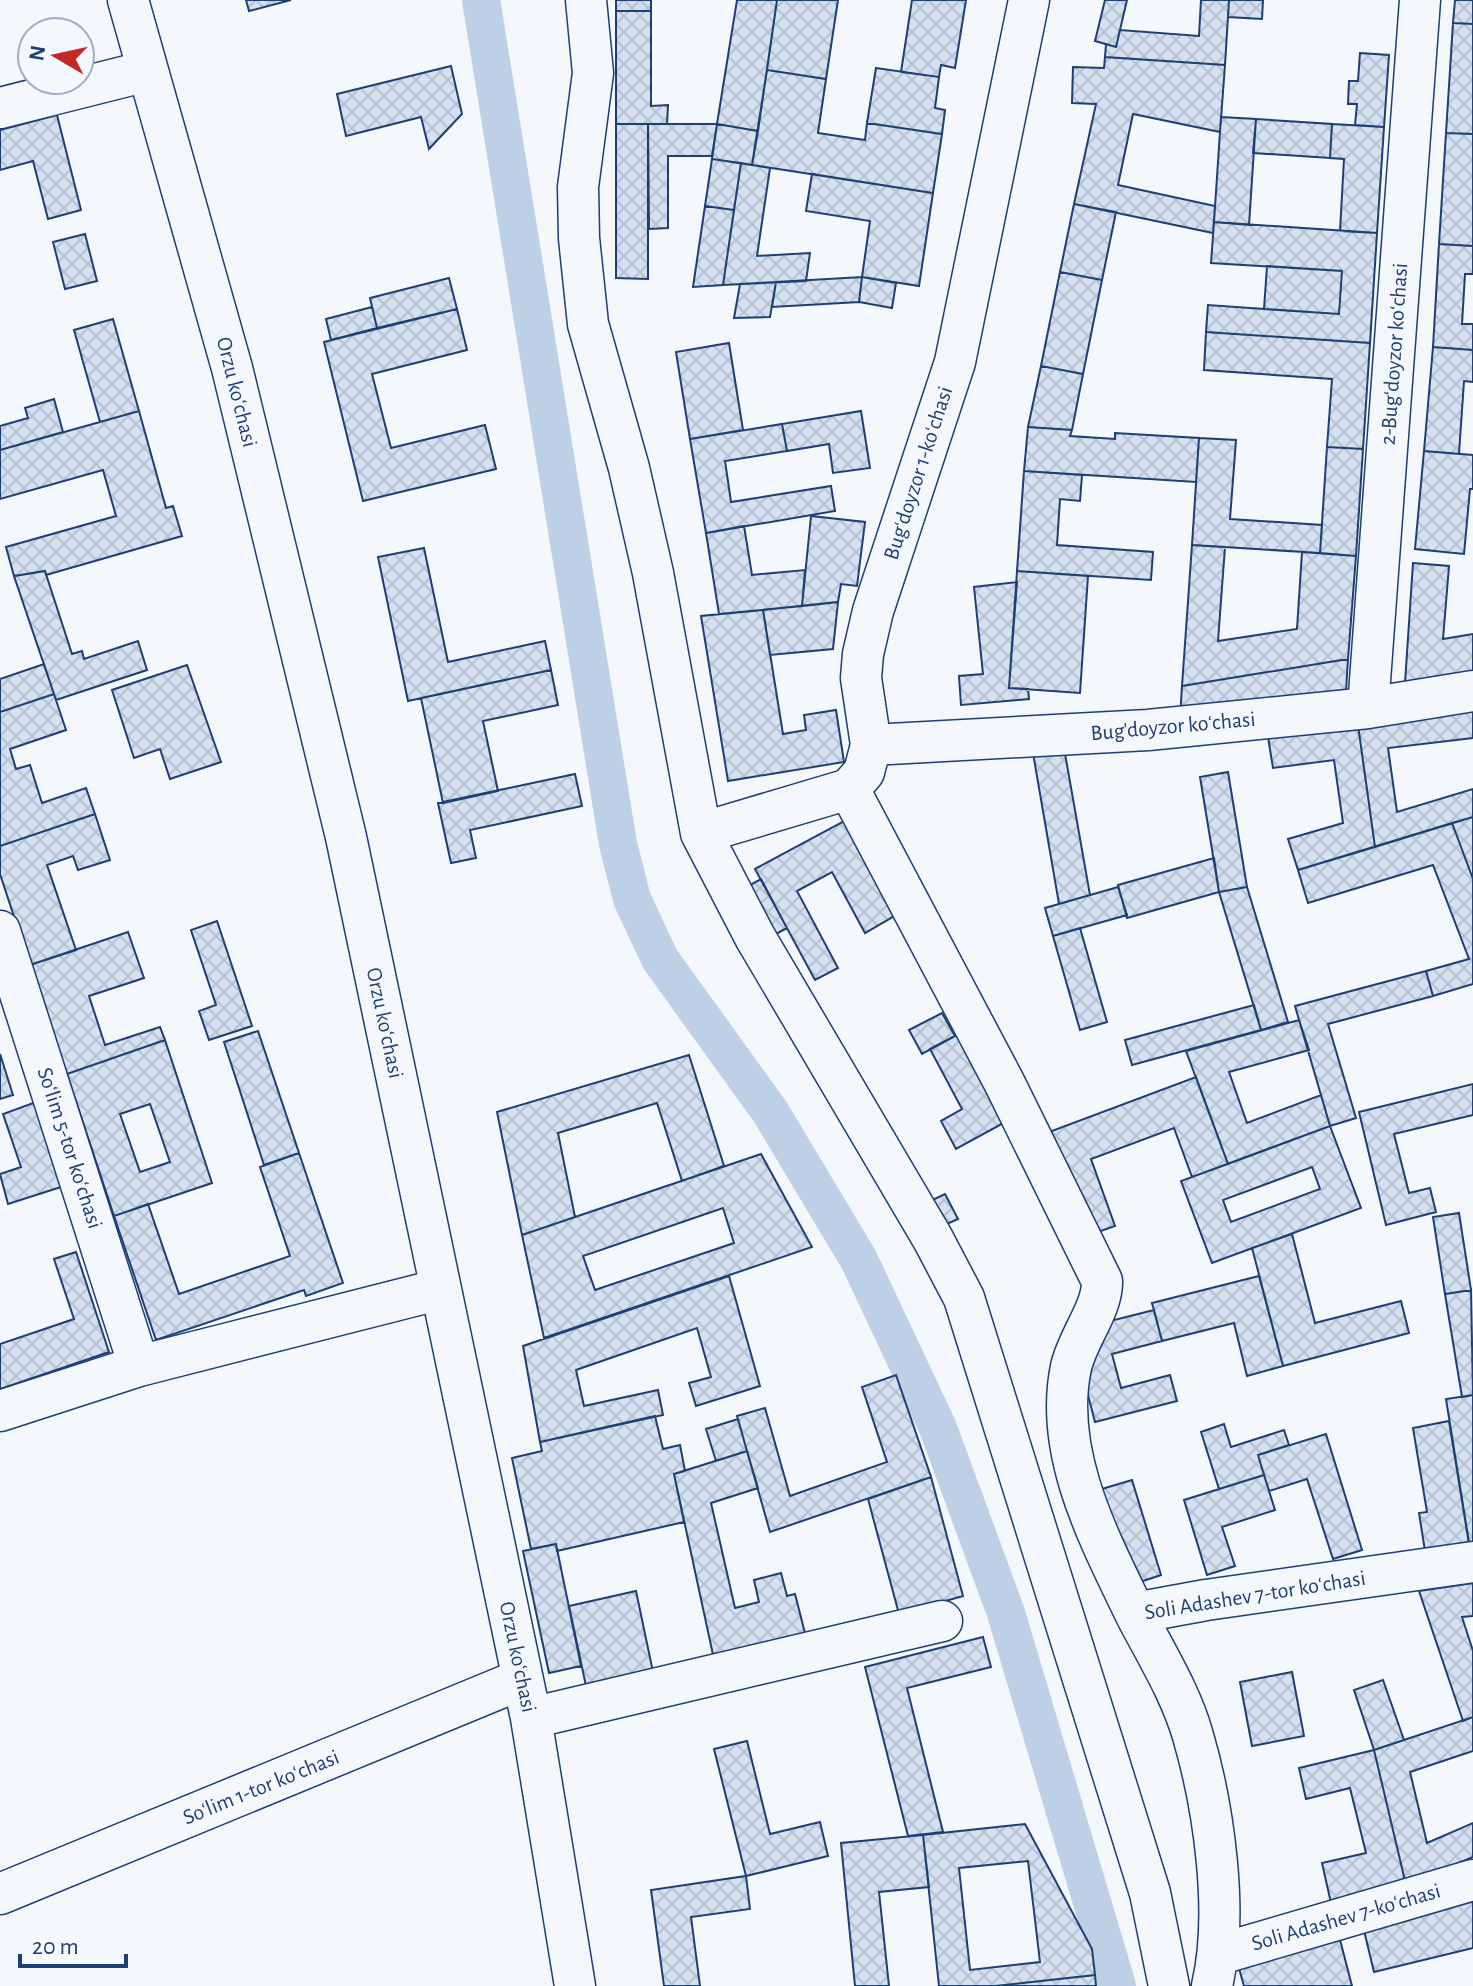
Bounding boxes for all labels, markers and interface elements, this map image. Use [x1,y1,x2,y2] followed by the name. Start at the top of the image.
[16,16,96,96] north arrow
[25,44,49,62] text: N
[1377,262,1411,446] street label: 2-Bugʻdoyzor koʻchasi
[213,335,261,449] street label: Orzu koʻchasi
[880,384,956,562] street label: Bugʻdoyzor 1-koʻchasi
[1090,708,1256,744] street label: Bug'doyzor koʻchasi
[363,966,407,1080] street label: Orzu koʻchasi
[34,1065,106,1231] street label: Soʻlim 5-tor koʻchasi
[1143,1567,1367,1623] street label: Soli Adashev 7-tor koʻchasi
[496,1600,540,1714] street label: Orzu koʻchasi
[180,1746,342,1828] street label: Soʻlim 1-tor koʻchasi
[1249,1880,1443,1954] street label: Soli Adashev 7-koʻchasi
[20,1918,126,1968] scale bar
[32,1935,79,1959] text: 20 m

